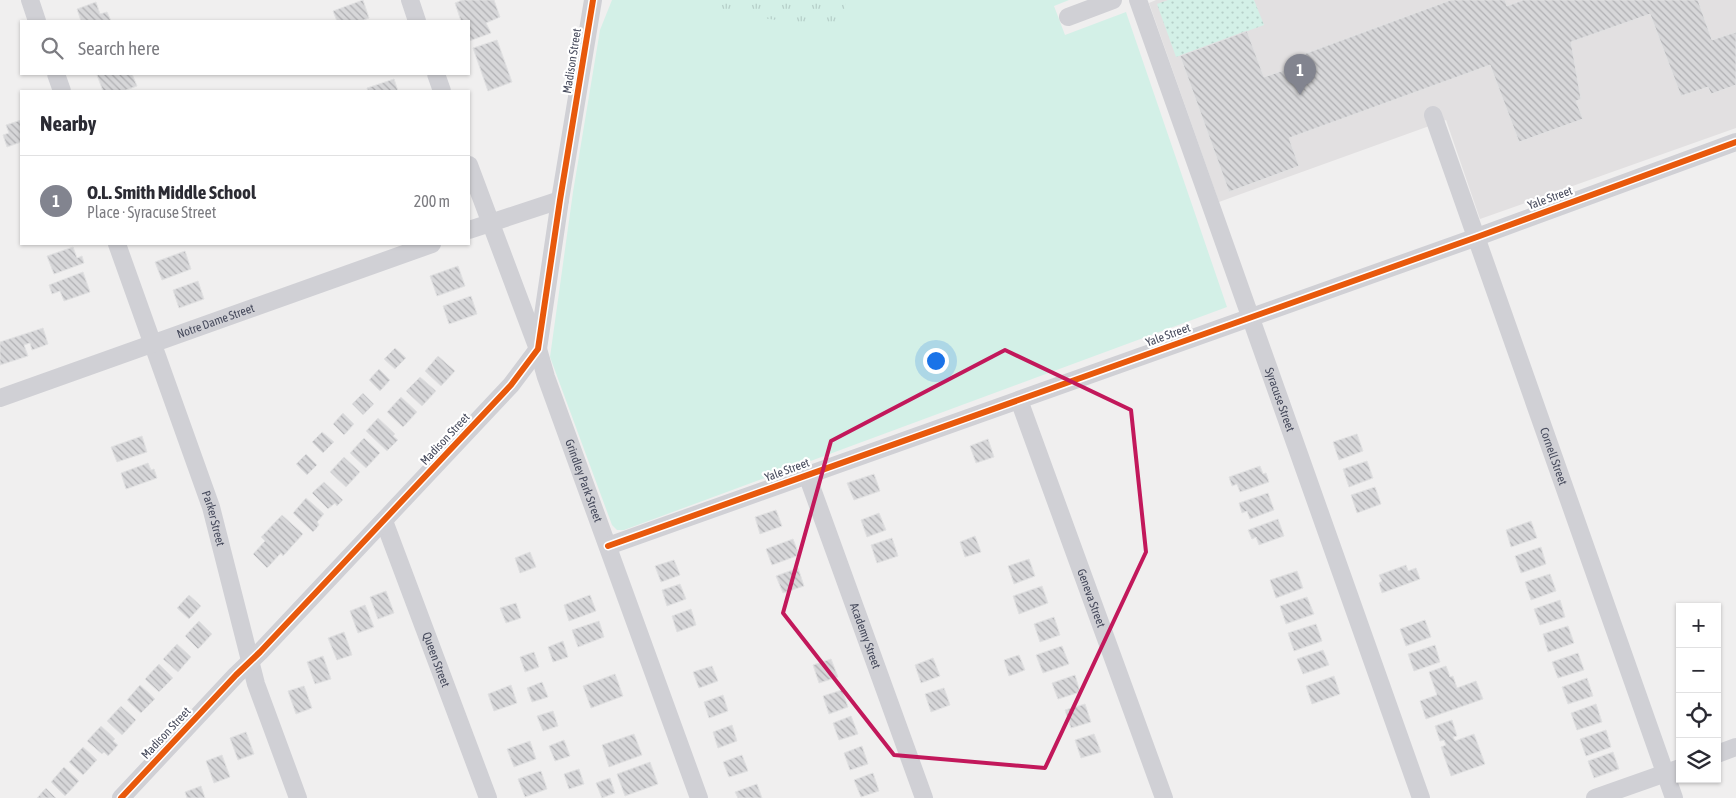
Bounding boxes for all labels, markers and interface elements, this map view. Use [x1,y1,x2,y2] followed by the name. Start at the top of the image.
[20,20,470,75] search box
[560,27,584,95] street label: Madison Street
[38,34,66,62] icon: search
[78,37,160,59] text: Search here
[1284,54,1316,95] pin: 1
[40,111,96,135] text: Nearby
[87,181,256,203] text: O.L. Smith Middle School
[1526,183,1575,213] street label: Yale Street
[52,192,60,210] text: 1
[414,192,450,210] text: 200 m
[87,203,216,221] text: Place · Syracuse Street
[175,301,257,341] street label: Notre Dame Street
[1144,320,1193,350] street label: Yale Street
[923,348,949,374] your location
[1262,366,1298,434] street label: Syracuse Street
[417,410,473,468] street label: Madison Street
[1537,426,1570,488] street label: Cornell Street
[562,437,605,525] street label: Grindley Park Street
[763,455,812,485] street label: Yale Street
[199,489,228,548] street label: Parker Street
[1074,567,1109,630] street label: Geneva Street
[847,601,884,671] street label: Academy Street
[1676,603,1721,783] map controls
[1676,603,1721,648] button: +
[419,630,453,689] street label: Queen Street
[1676,648,1721,693] button: −
[1676,693,1721,738] button: locate
[138,704,194,762] street label: Madison Street
[1676,738,1721,783] button: layers

